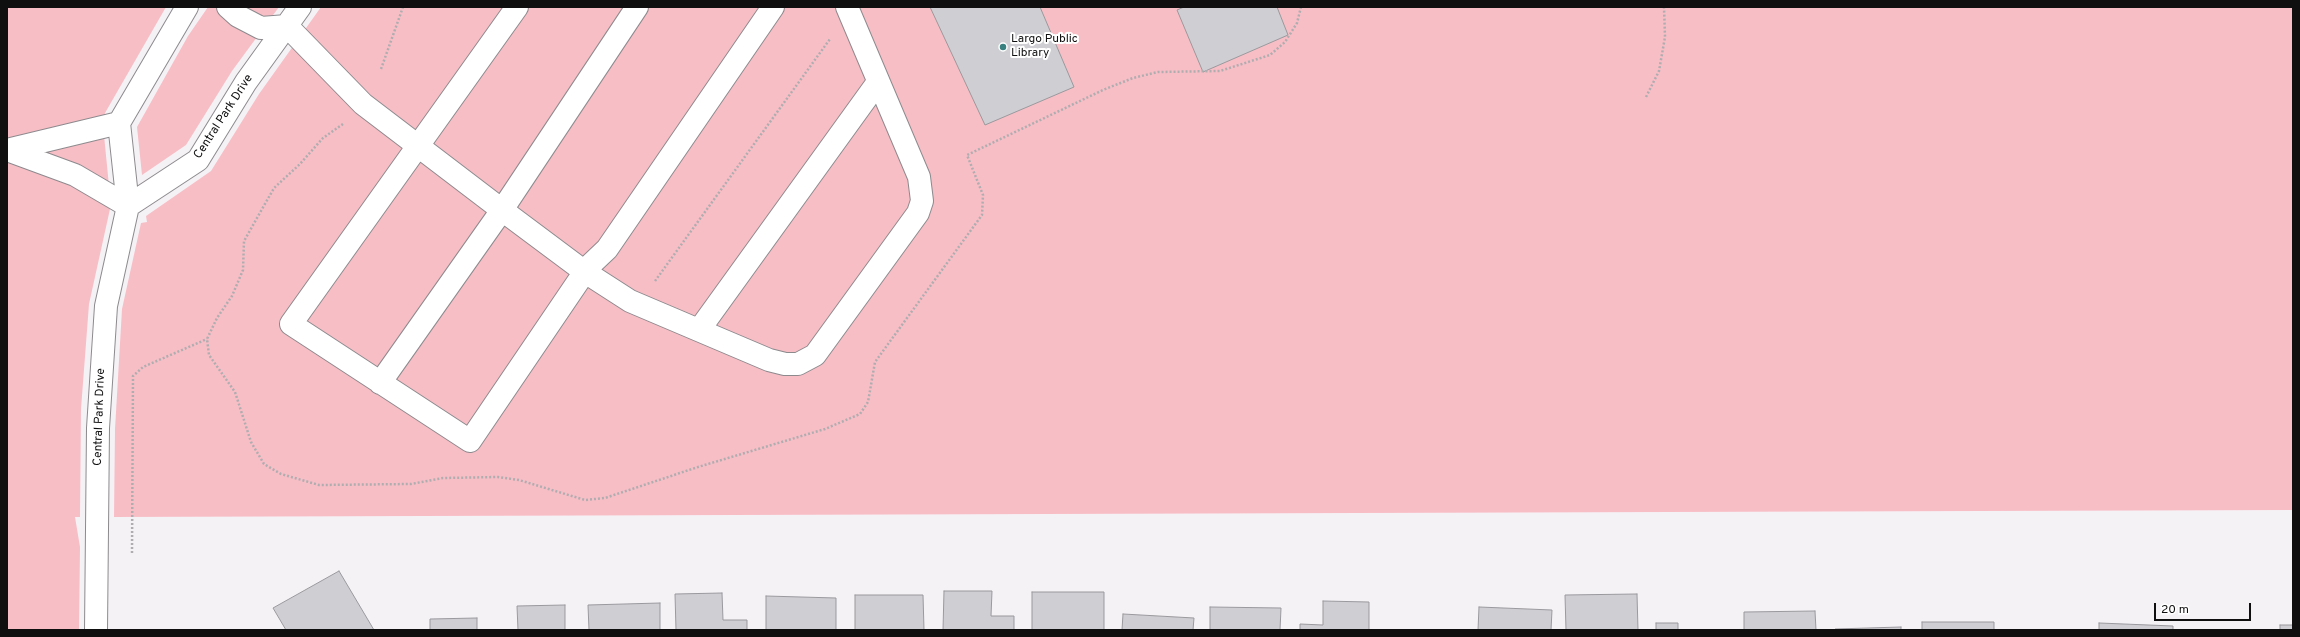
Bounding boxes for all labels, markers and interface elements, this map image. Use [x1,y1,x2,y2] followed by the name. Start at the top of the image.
[1011,33,1078,61] place label: Largo Public Library
[998,42,1008,52] marker: Largo Public Library
[191,72,257,162] street label: Central Park Drive
[91,368,109,466] street label: Central Park Drive
[2156,595,2253,621] scale bar
[2161,602,2189,618] text: 20 m

